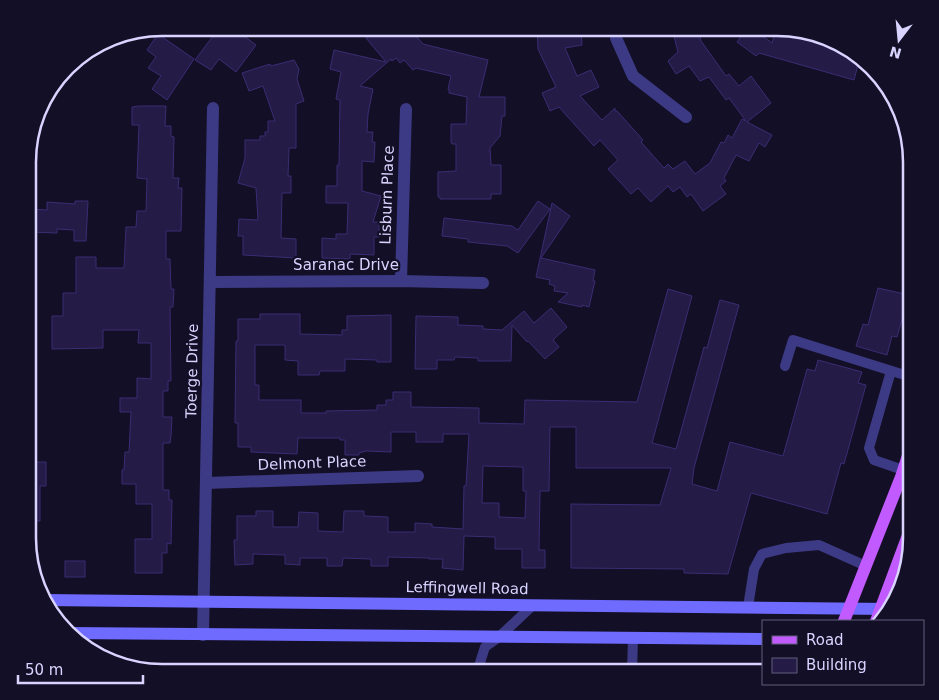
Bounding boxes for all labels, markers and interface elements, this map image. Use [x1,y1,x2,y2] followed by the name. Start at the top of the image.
[874,15,924,65] north arrow
[888,43,903,62] text: N
[376,145,398,245] street label: Lisburn Place
[293,256,399,274] street label: Saranac Drive
[182,324,202,419] street label: Toerge Drive
[257,452,367,474] street label: Delmont Place
[405,578,529,598] street label: Leffingwell Road
[762,620,924,685] legend
[806,631,844,649] text: Road
[18,652,142,684] scale bar
[806,656,867,674] text: Building
[25,661,63,679] text: 50 m

